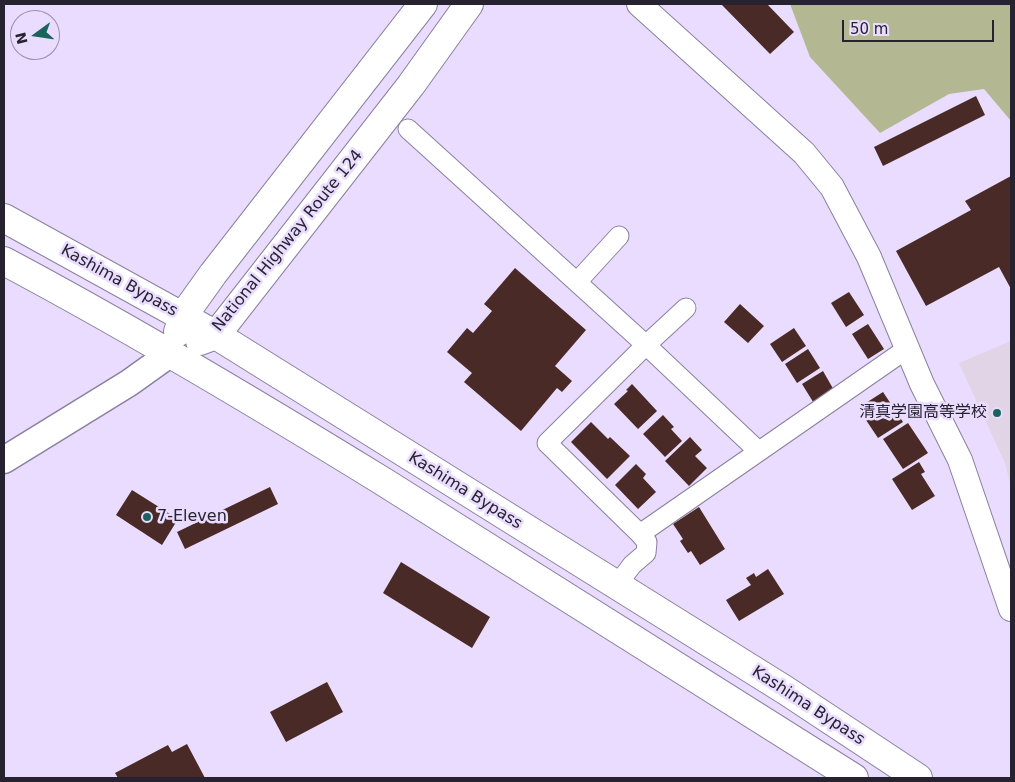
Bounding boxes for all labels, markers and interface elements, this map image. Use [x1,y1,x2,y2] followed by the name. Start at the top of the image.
[10,10,60,60] north arrow
[845,10,998,42] scale bar
[850,20,888,38] text: 50 m
[12,31,31,46] text: N
[209,146,367,336] street label: National Highway Route 124
[57,241,181,321] street label: Kashima Bypass
[859,403,987,423] place label: 清真学園高等学校
[991,407,1003,419] marker: 清真学園高等学校
[405,448,525,534] street label: Kashima Bypass
[157,507,227,527] place label: 7-Eleven
[141,511,153,523] marker: 7-Eleven
[748,662,868,750] street label: Kashima Bypass

